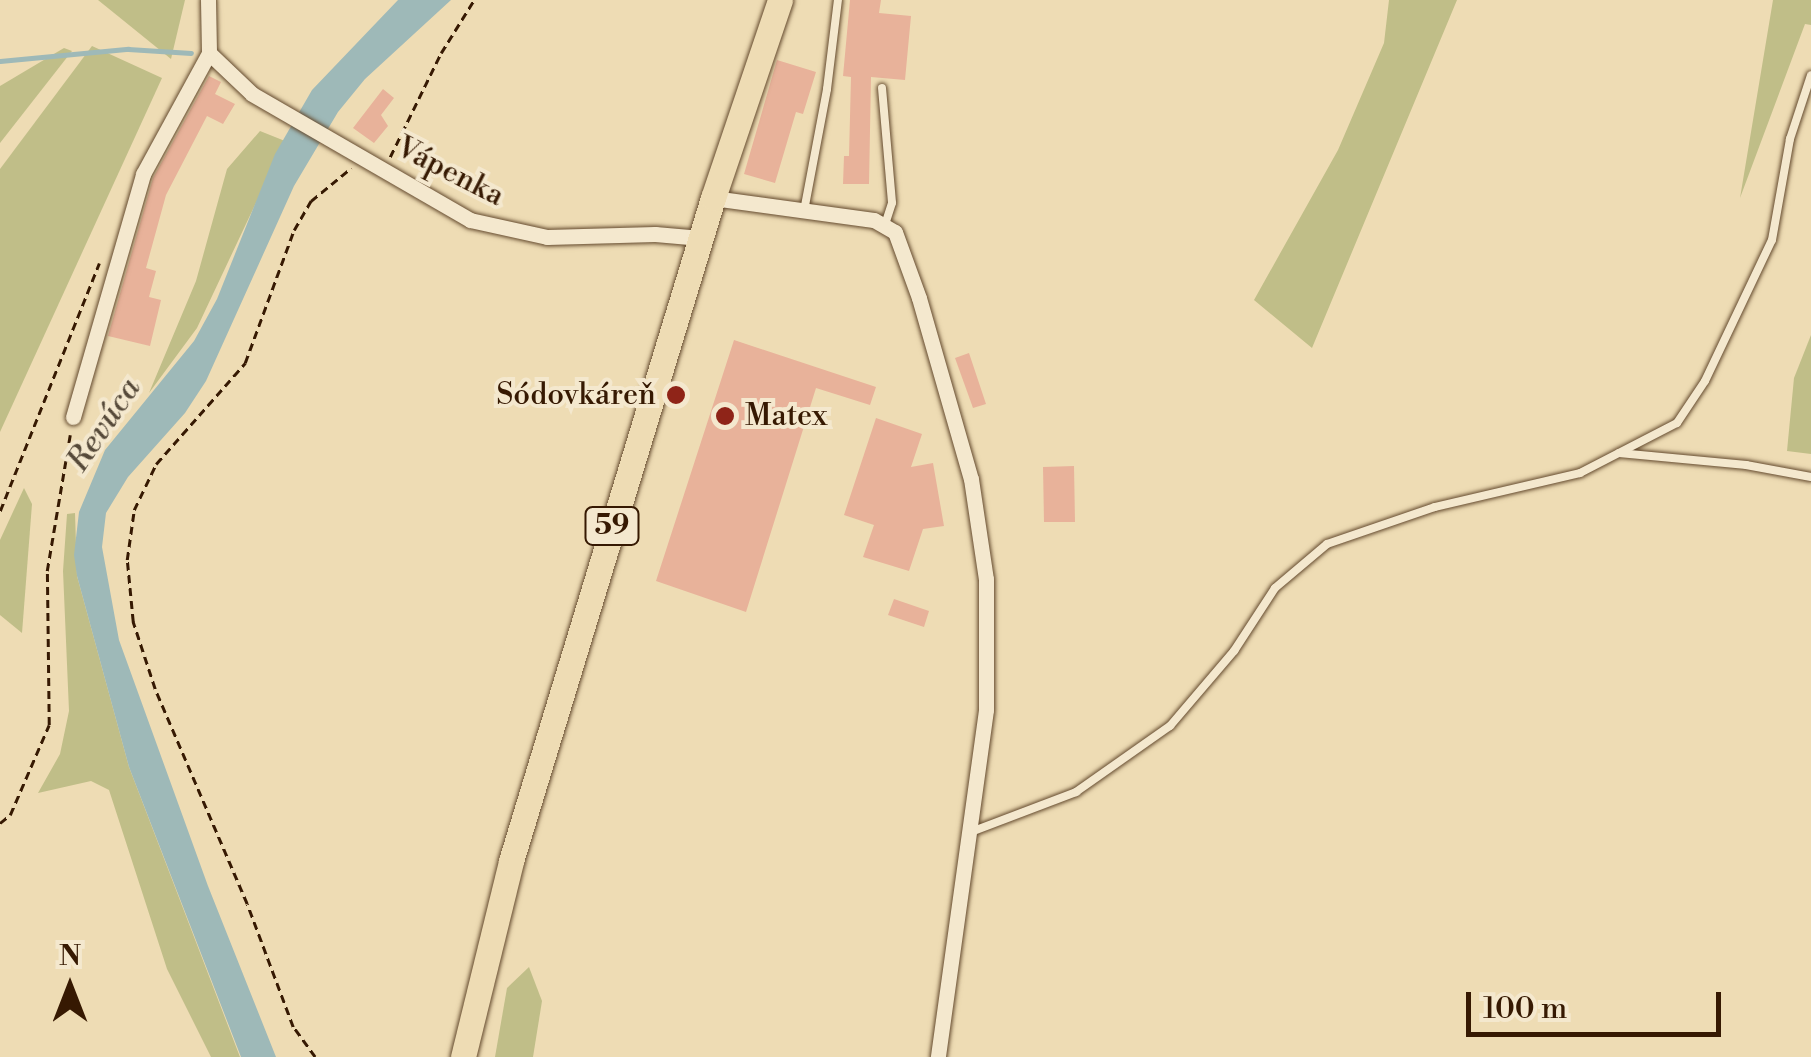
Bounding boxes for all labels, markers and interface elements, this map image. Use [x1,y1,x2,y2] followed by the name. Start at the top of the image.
[390,130,510,214] street label: Vápenka
[59,371,149,479] water label: Revúca
[496,377,656,413] place label: Sódovkáreň
[665,384,687,406] marker: Sódovkáreň
[745,398,827,434] place label: Matex
[714,405,736,427] marker: Matex
[584,503,640,549] road number: 59
[20,937,120,1037] north arrow
[59,939,81,974] text: N
[1471,972,1726,1034] scale bar
[1483,990,1567,1028] text: 100 m

